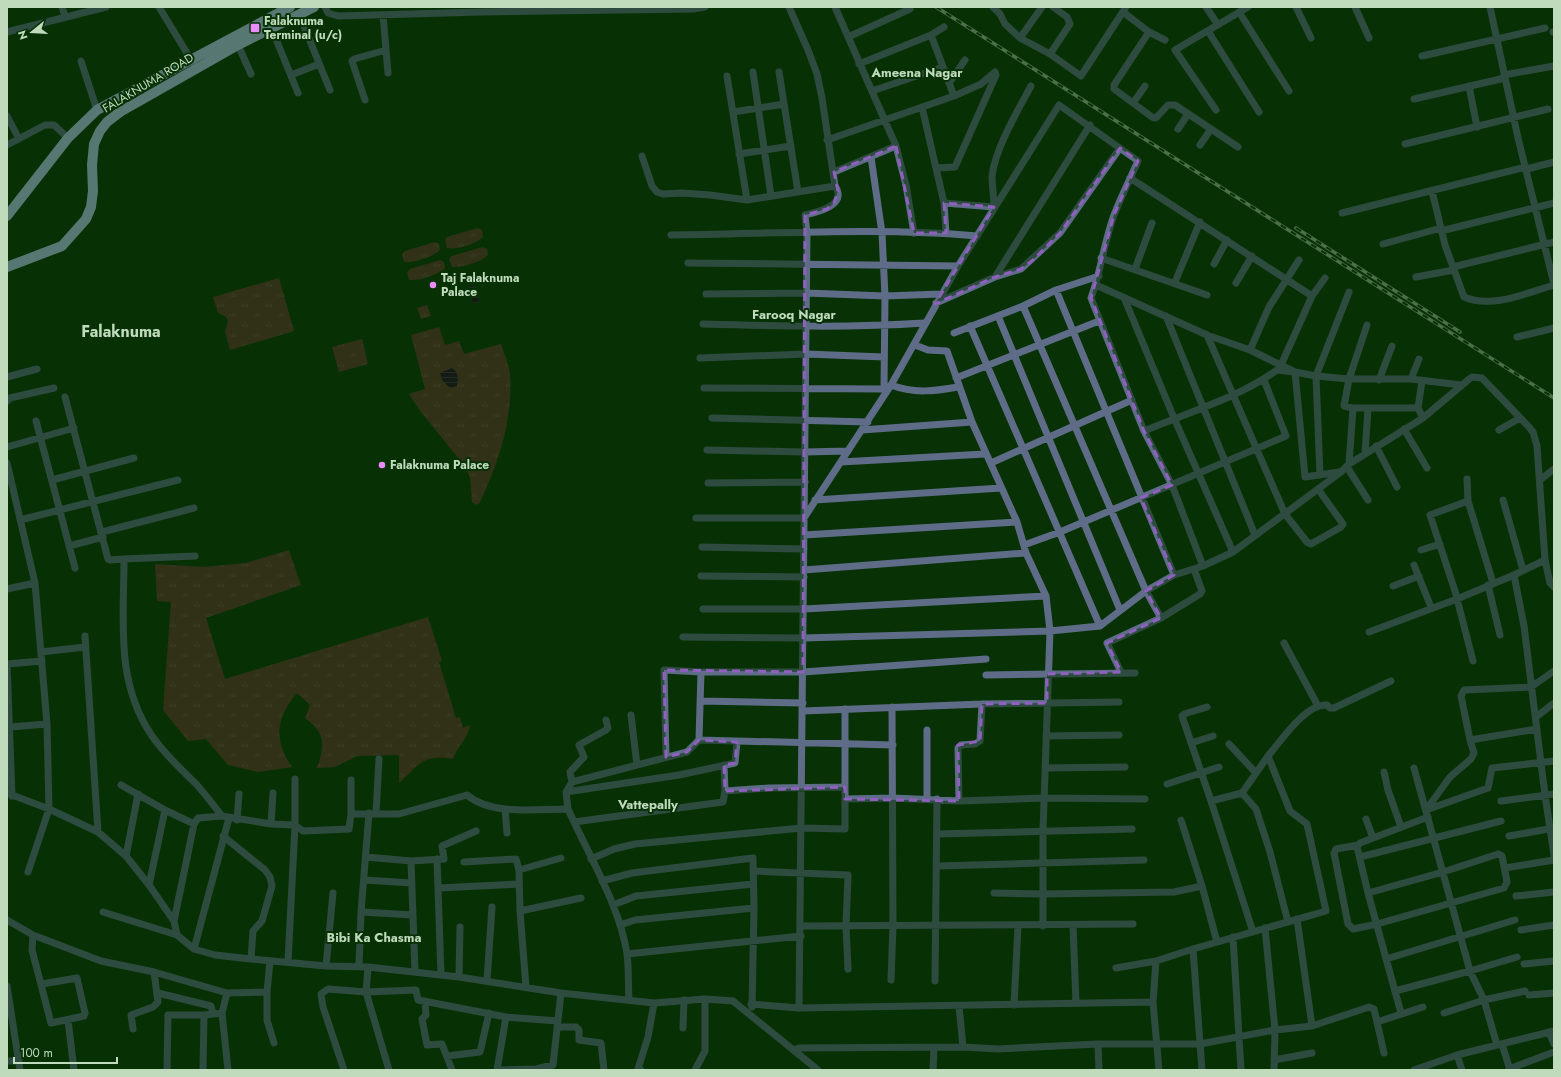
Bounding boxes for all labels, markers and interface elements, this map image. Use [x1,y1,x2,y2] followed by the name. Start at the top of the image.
[12,12,52,52] north arrow
[264,12,342,44] place label: Falaknuma Terminal (u/c)
[249,22,261,34] marker: Falaknuma Terminal (u/c)
[14,28,31,42] text: N
[99,49,197,117] street label: FALAKNUMA ROAD
[870,63,963,82] district label: Ameena Nagar
[441,269,519,301] place label: Taj Falaknuma Palace
[428,280,438,290] marker: Taj Falaknuma Palace
[752,305,837,324] district label: Farooq Nagar
[81,320,161,343] district label: Falaknuma
[390,456,489,474] place label: Falaknuma Palace
[377,460,387,470] marker: Falaknuma Palace
[617,795,678,814] district label: Vattepally
[327,928,421,947] district label: Bibi Ka Chasma
[14,1039,117,1065] scale bar
[20,1044,53,1062] text: 100 m

